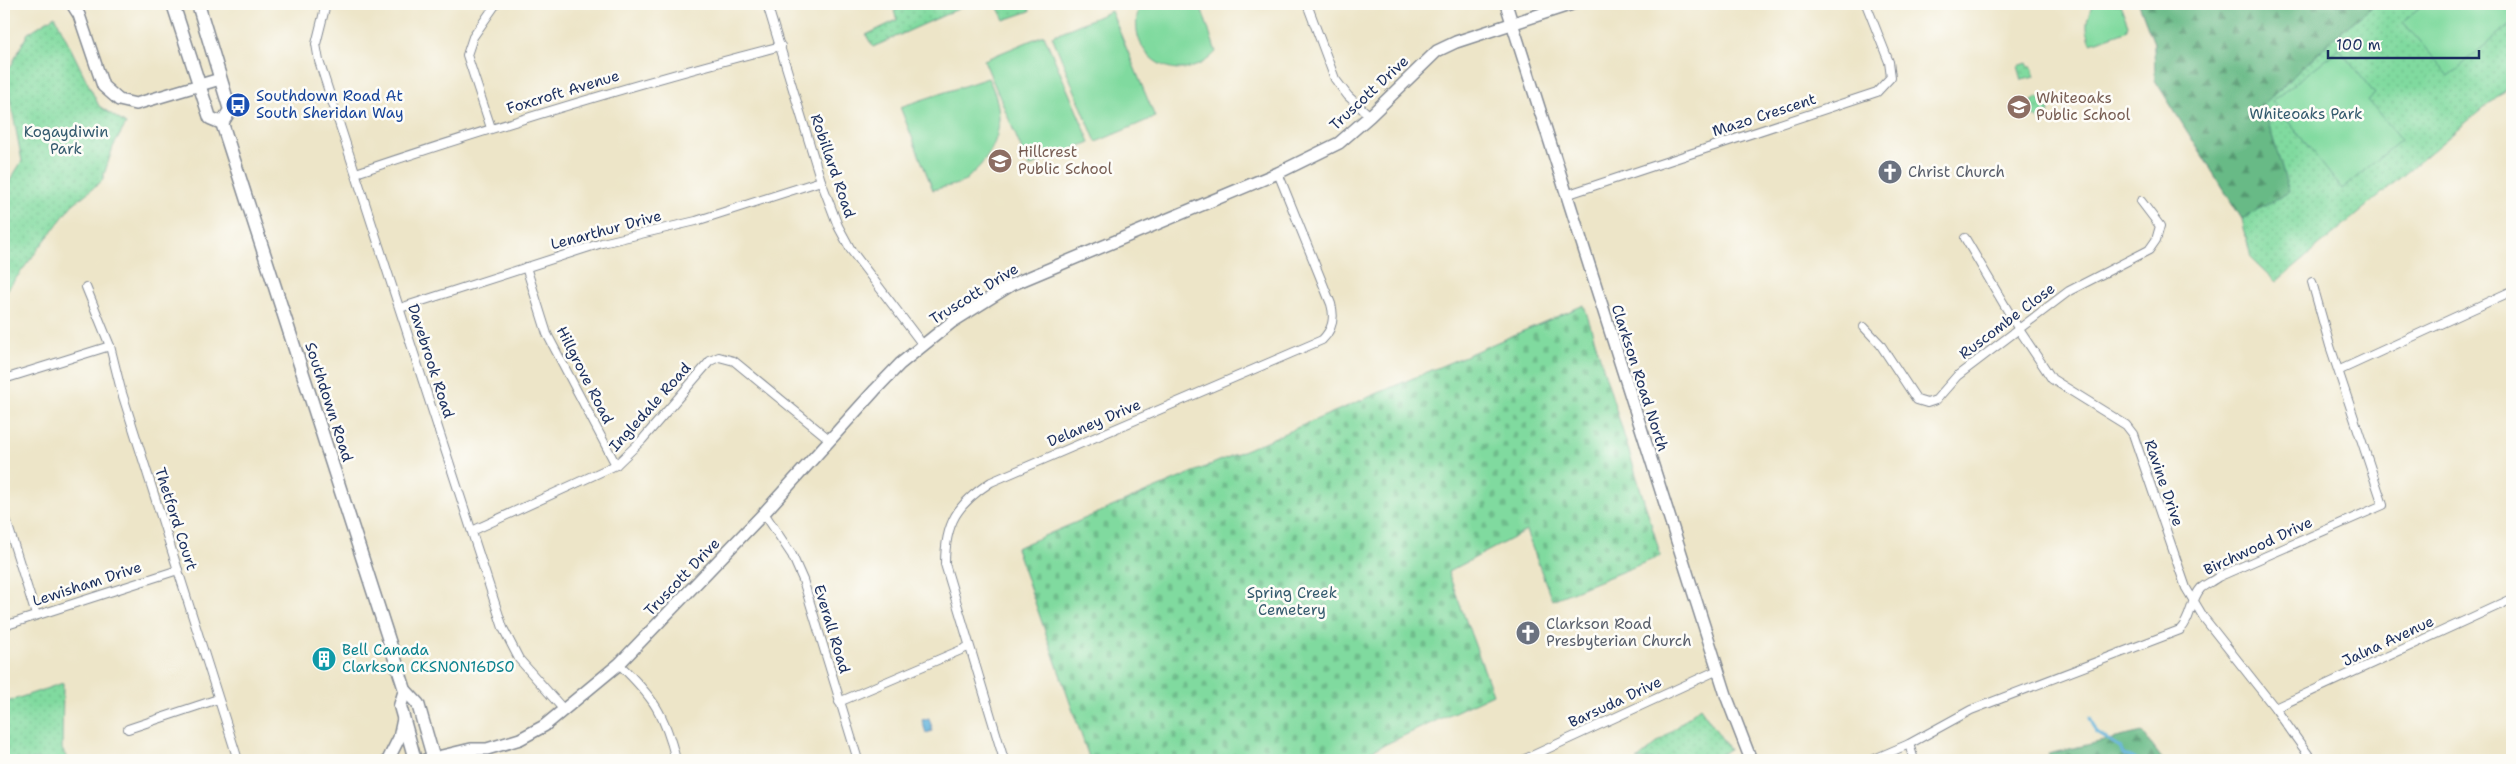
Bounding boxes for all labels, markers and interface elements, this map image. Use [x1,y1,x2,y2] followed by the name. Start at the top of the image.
[2328,28,2480,60] scale bar
[2336,35,2381,55] text: 100 m
[1325,51,1413,135] street label: Truscott Drive
[504,65,622,119] street label: Foxcroft Avenue
[256,86,404,123] place label: Southdown Road At South Sheridan Way
[2036,88,2131,125] place label: Whiteoaks Public School
[1710,89,1818,141] street label: Mazo Crescent
[225,92,251,118] bus stop icon: Southdown Road At South Sheridan Way
[2006,94,2032,120] school or university icon: Whiteoaks Public School
[2249,104,2363,124] park label: Whiteoaks Park
[806,111,860,221] street label: Robillard Road
[24,122,108,159] park label: Kogaydiwin Park
[1018,142,1113,179] place label: Hillcrest Public School
[987,148,1013,174] school or university icon: Hillcrest Public School
[1877,159,1903,185] church icon: Christ Church
[1908,162,2005,182] place label: Christ Church
[548,206,664,254] street label: Lenarthur Drive
[926,259,1022,329] street label: Truscott Drive
[1955,278,2059,364] street label: Ruscombe Close
[403,301,459,421] street label: Davebrook Road
[1607,302,1673,454] street label: Clarkson Road North
[552,323,618,428] street label: Hillgrove Road
[300,340,358,465] street label: Southdown Road
[605,358,696,456] street label: Ingledale Road
[1044,394,1144,452] street label: Delaney Drive
[2140,437,2188,529] street label: Ravine Drive
[150,465,202,573] street label: Thetford Court
[2200,512,2316,580] street label: Birchwood Drive
[640,534,724,620] street label: Truscott Drive
[30,557,144,611] street label: Lewisham Drive
[809,582,855,676] street label: Everall Road
[1247,583,1337,620] park label: Spring Creek Cemetery
[2339,611,2437,671] street label: Jalna Avenue
[1546,614,1692,651] place label: Clarkson Road Presbyterian Church
[1515,620,1541,646] church icon: Clarkson Road Presbyterian Church
[342,640,515,677] place label: Bell Canada Clarkson CKSNON16DS0
[311,646,337,672] building icon: Bell Canada Clarkson CKSNON16DS0
[1565,672,1665,732] street label: Barsuda Drive

